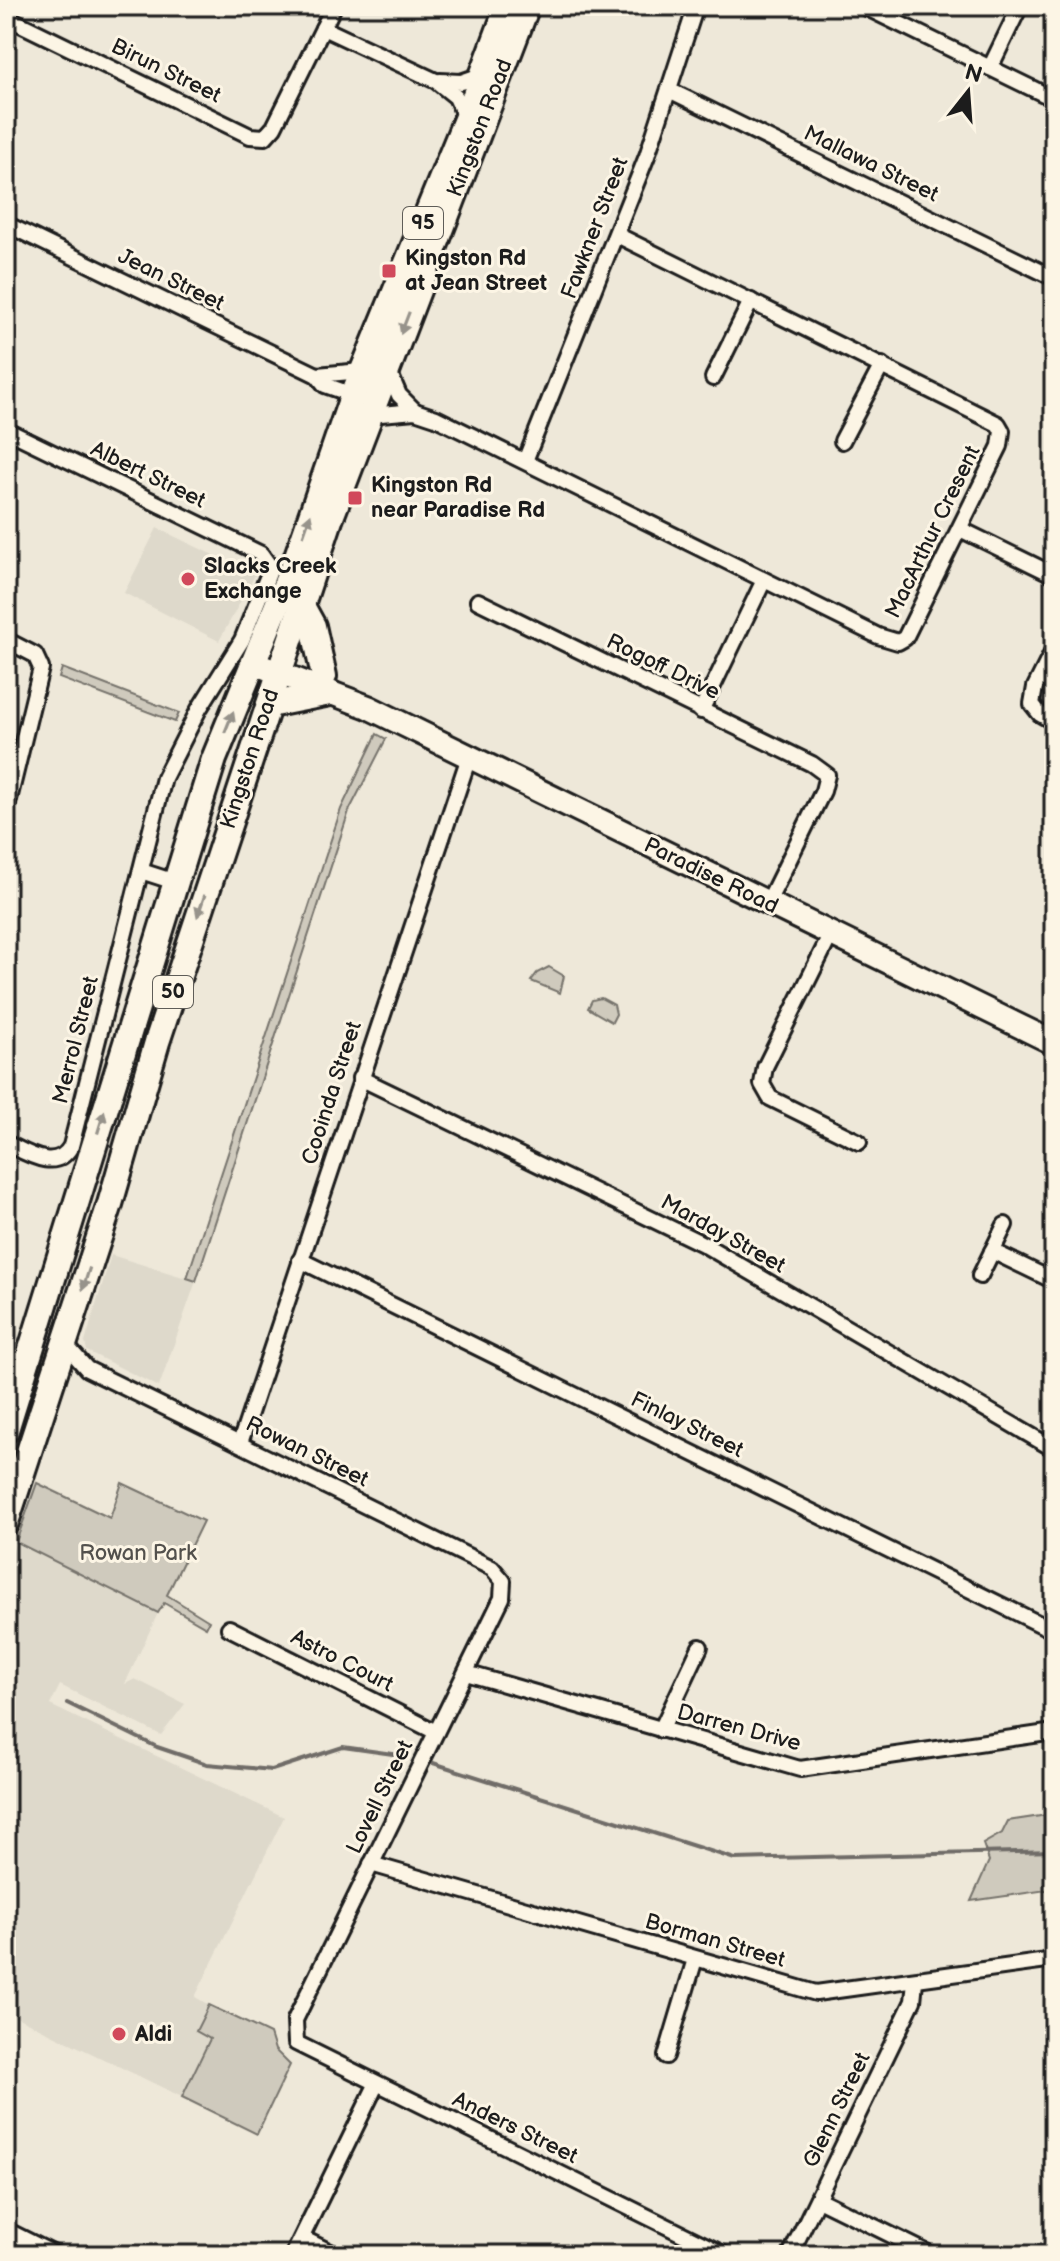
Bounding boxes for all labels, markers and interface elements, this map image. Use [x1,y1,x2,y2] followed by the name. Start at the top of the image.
[107,33,225,109] street label: Birun Street
[928,52,1008,132] north arrow
[441,55,519,201] street label: Kingston Road
[962,59,985,90] text: N
[799,120,943,208] street label: Mallawa Street
[556,153,635,303] street label: Fawkner Street
[403,207,443,239] road number: 95
[113,243,229,317] street label: Jean Street
[405,245,548,297] place label: Kingston Rd at Jean Street
[380,262,398,280] marker: Kingston Rd at Jean Street
[398,311,411,335] one-way arrow
[86,436,210,515] street label: Albert Street
[879,441,987,623] street label: MacArthur Cresent
[371,472,545,524] place label: Kingston Rd near Paradise Rd
[346,489,364,507] marker: Kingston Rd near Paradise Rd
[302,513,314,537] one-way arrow
[204,553,337,605] place label: Slacks Creek Exchange
[179,570,197,588] marker: Slacks Creek Exchange
[602,628,724,706] street label: Rogoff Drive
[215,686,285,832] street label: Kingston Road
[222,710,235,734] one-way arrow
[639,832,783,920] street label: Paradise Road
[195,894,207,918] one-way arrow
[47,973,105,1107] street label: Merrol Street
[153,976,193,1008] road number: 50
[296,1018,368,1168] street label: Cooinda Street
[95,1110,108,1134] one-way arrow
[656,1189,790,1279] street label: Marday Street
[79,1267,92,1291] one-way arrow
[626,1386,748,1464] street label: Finlay Street
[241,1411,373,1493] street label: Rowan Street
[79,1540,197,1567] park label: Rowan Park
[286,1624,398,1698] street label: Astro Court
[674,1699,804,1757] street label: Darren Drive
[341,1735,419,1858] street label: Lovell Street
[642,1908,788,1974] street label: Borman Street
[134,2021,172,2048] place label: Aldi
[110,2025,128,2043] marker: Aldi
[797,2048,877,2172] street label: Glenn Street
[448,2086,582,2170] street label: Anders Street

